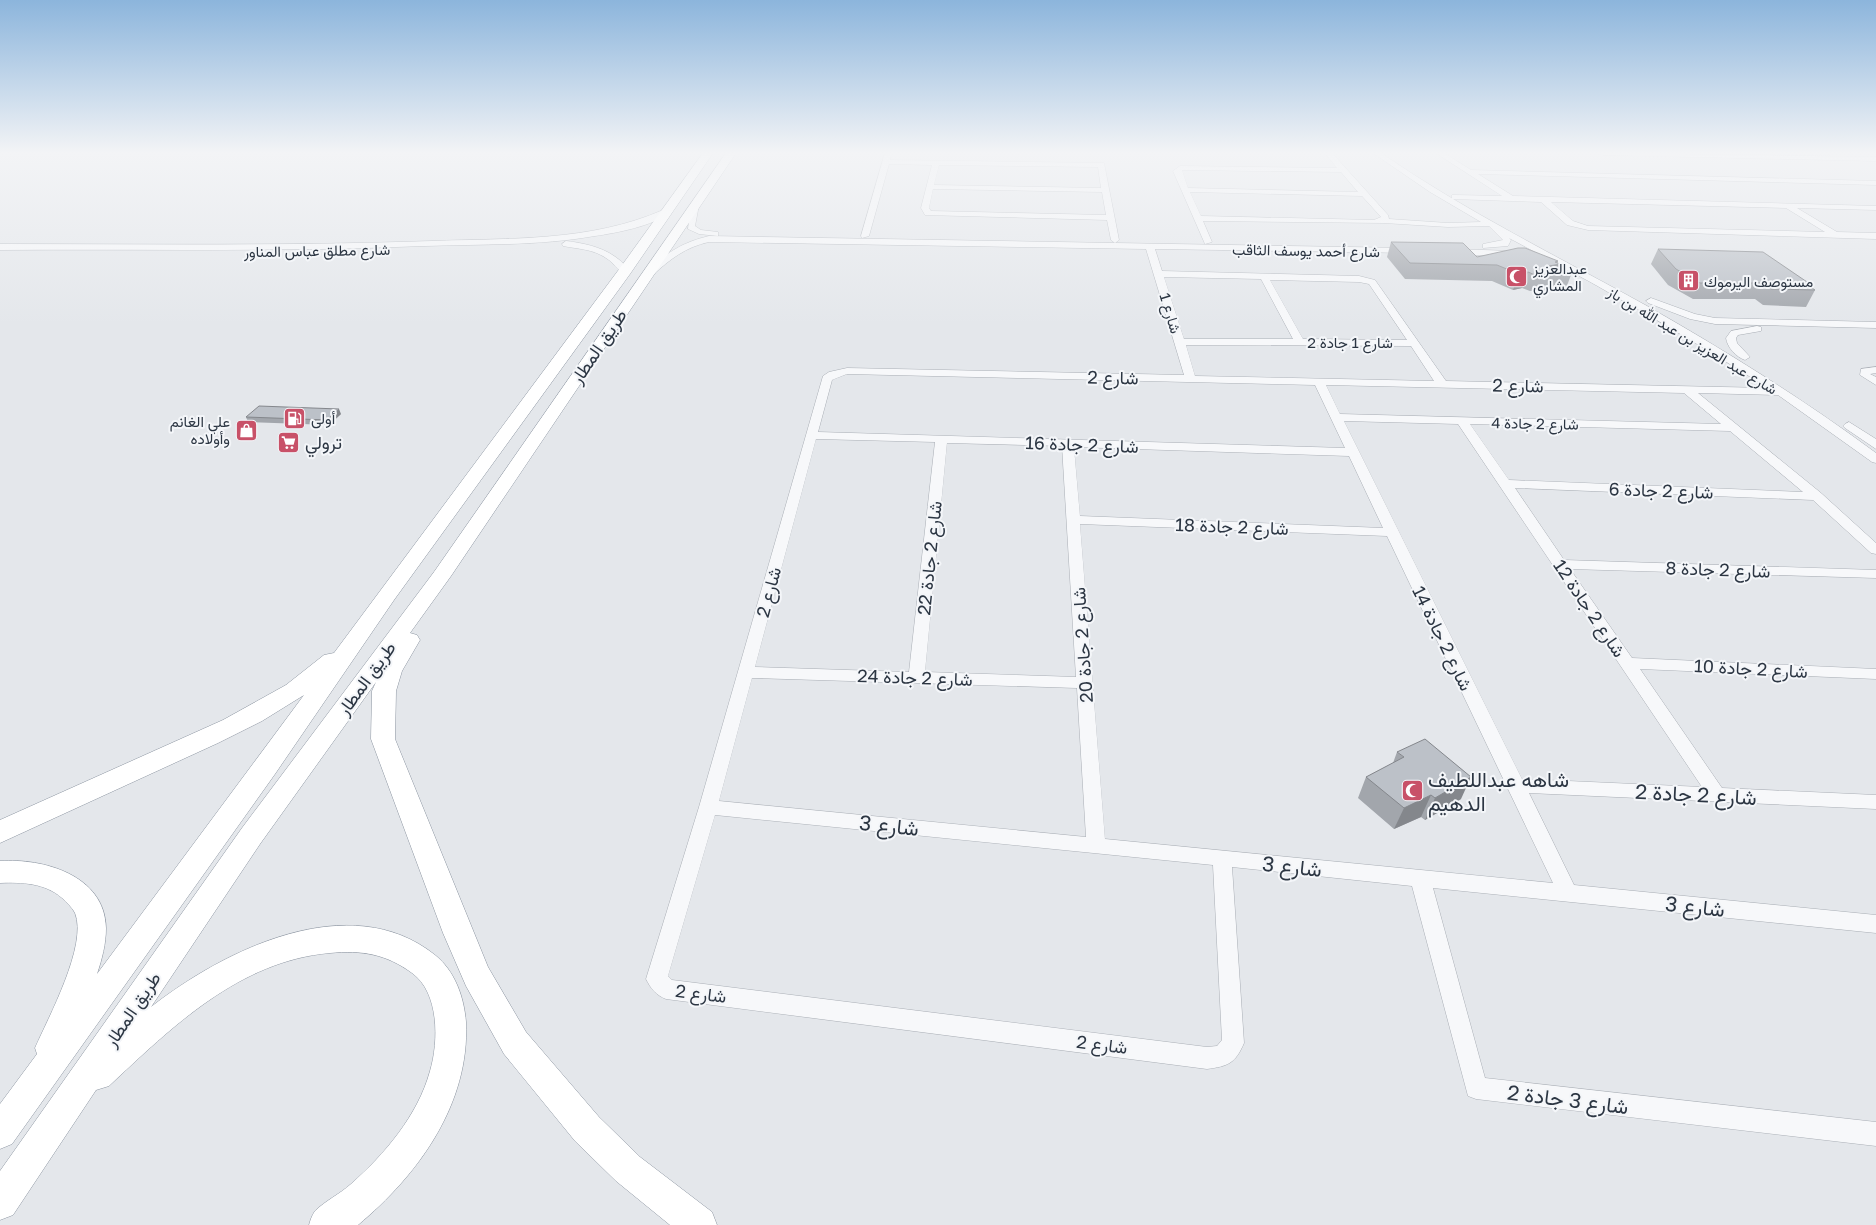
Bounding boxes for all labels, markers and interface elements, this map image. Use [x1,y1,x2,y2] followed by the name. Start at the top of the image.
[243,240,391,263] street label: شارع مطلق عباس المناور
[1232,240,1380,263] street label: شارع أحمد يوسف الثاقب
[1532,259,1587,299] place label: عبدالعزيز المشاري
[1505,265,1529,289] mosque icon: عبدالعزيز المشاري
[1676,269,1700,293] building icon: مستوصف اليرموك
[1704,272,1813,291] place label: مستوصف اليرموك
[1603,282,1781,400] street label: شارع عبد العزيز بن عبد الله بن باز
[1154,291,1186,336] street label: شارع 1
[564,304,632,389] street label: طريق المطار
[1307,333,1393,354] street label: شارع 1 جادة 2
[1087,366,1139,390] street label: شارع 2
[1492,374,1544,398] street label: شارع 2
[283,406,307,430] fuel station icon: أولى
[311,409,336,429] place label: أولى
[170,412,230,448] place label: علي الغانم وأولاده
[1491,413,1579,436] street label: شارع 2 جادة 4
[234,418,258,442] shop icon: علي الغانم وأولاده
[277,430,301,454] supermarket icon: ترولي
[305,431,342,458] place label: ترولي
[1025,431,1139,459] street label: شارع 2 جادة 16
[1608,477,1714,505] street label: شارع 2 جادة 6
[912,500,948,616] street label: شارع 2 جادة 22
[1175,513,1289,541] street label: شارع 2 جادة 18
[1548,555,1631,662] street label: شارع 2 جادة 12
[1665,556,1771,584] street label: شارع 2 جادة 8
[751,564,787,620] street label: شارع 2
[1406,582,1478,695] street label: شارع 2 جادة 14
[1067,586,1099,703] street label: شارع 2 جادة 20
[331,637,401,720] street label: طريق المطار
[1693,654,1808,684] street label: شارع 2 جادة 10
[857,664,973,692] street label: شارع 2 جادة 24
[1428,766,1569,818] place label: شاهه عبداللطيف الدهيم
[1634,778,1757,812] street label: شارع 2 جادة 2
[1400,779,1424,803] mosque icon: شاهه عبداللطيف الدهيم
[858,809,920,843] street label: شارع 3
[1261,850,1323,884] street label: شارع 3
[1664,890,1726,924] street label: شارع 3
[98,967,166,1052] street label: طريق المطار
[674,979,728,1009] street label: شارع 2
[1075,1030,1129,1060] street label: شارع 2
[1506,1079,1630,1121] street label: شارع 3 جادة 2

